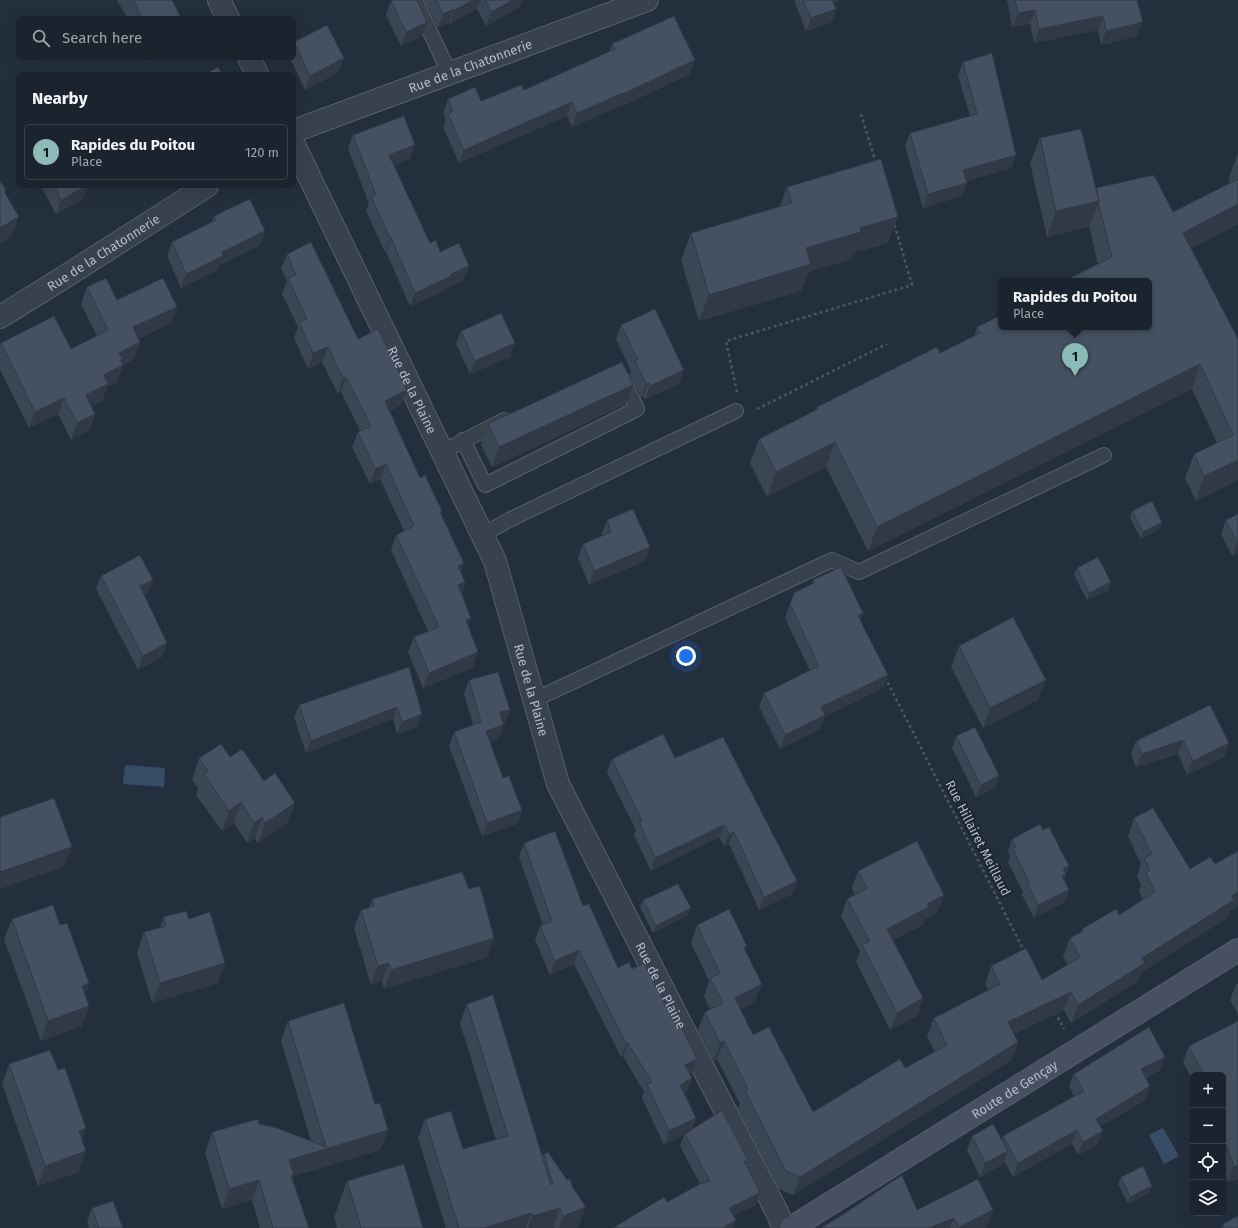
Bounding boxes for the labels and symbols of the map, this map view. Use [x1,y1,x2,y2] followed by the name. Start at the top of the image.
[406,36,534,95] street label: Rue de la Chatonnerie
[44,211,162,294] street label: Rue de la Chatonnerie
[1062,343,1088,376] pin: 1
[385,344,440,436] street label: Rue de la Plaine
[511,642,552,738] street label: Rue de la Plaine
[676,646,696,666] your location
[942,778,1014,898] street label: Rue Hillairet Meillaud
[633,940,689,1031] street label: Rue de la Plaine
[969,1056,1061,1121] street label: Route de Gençay

